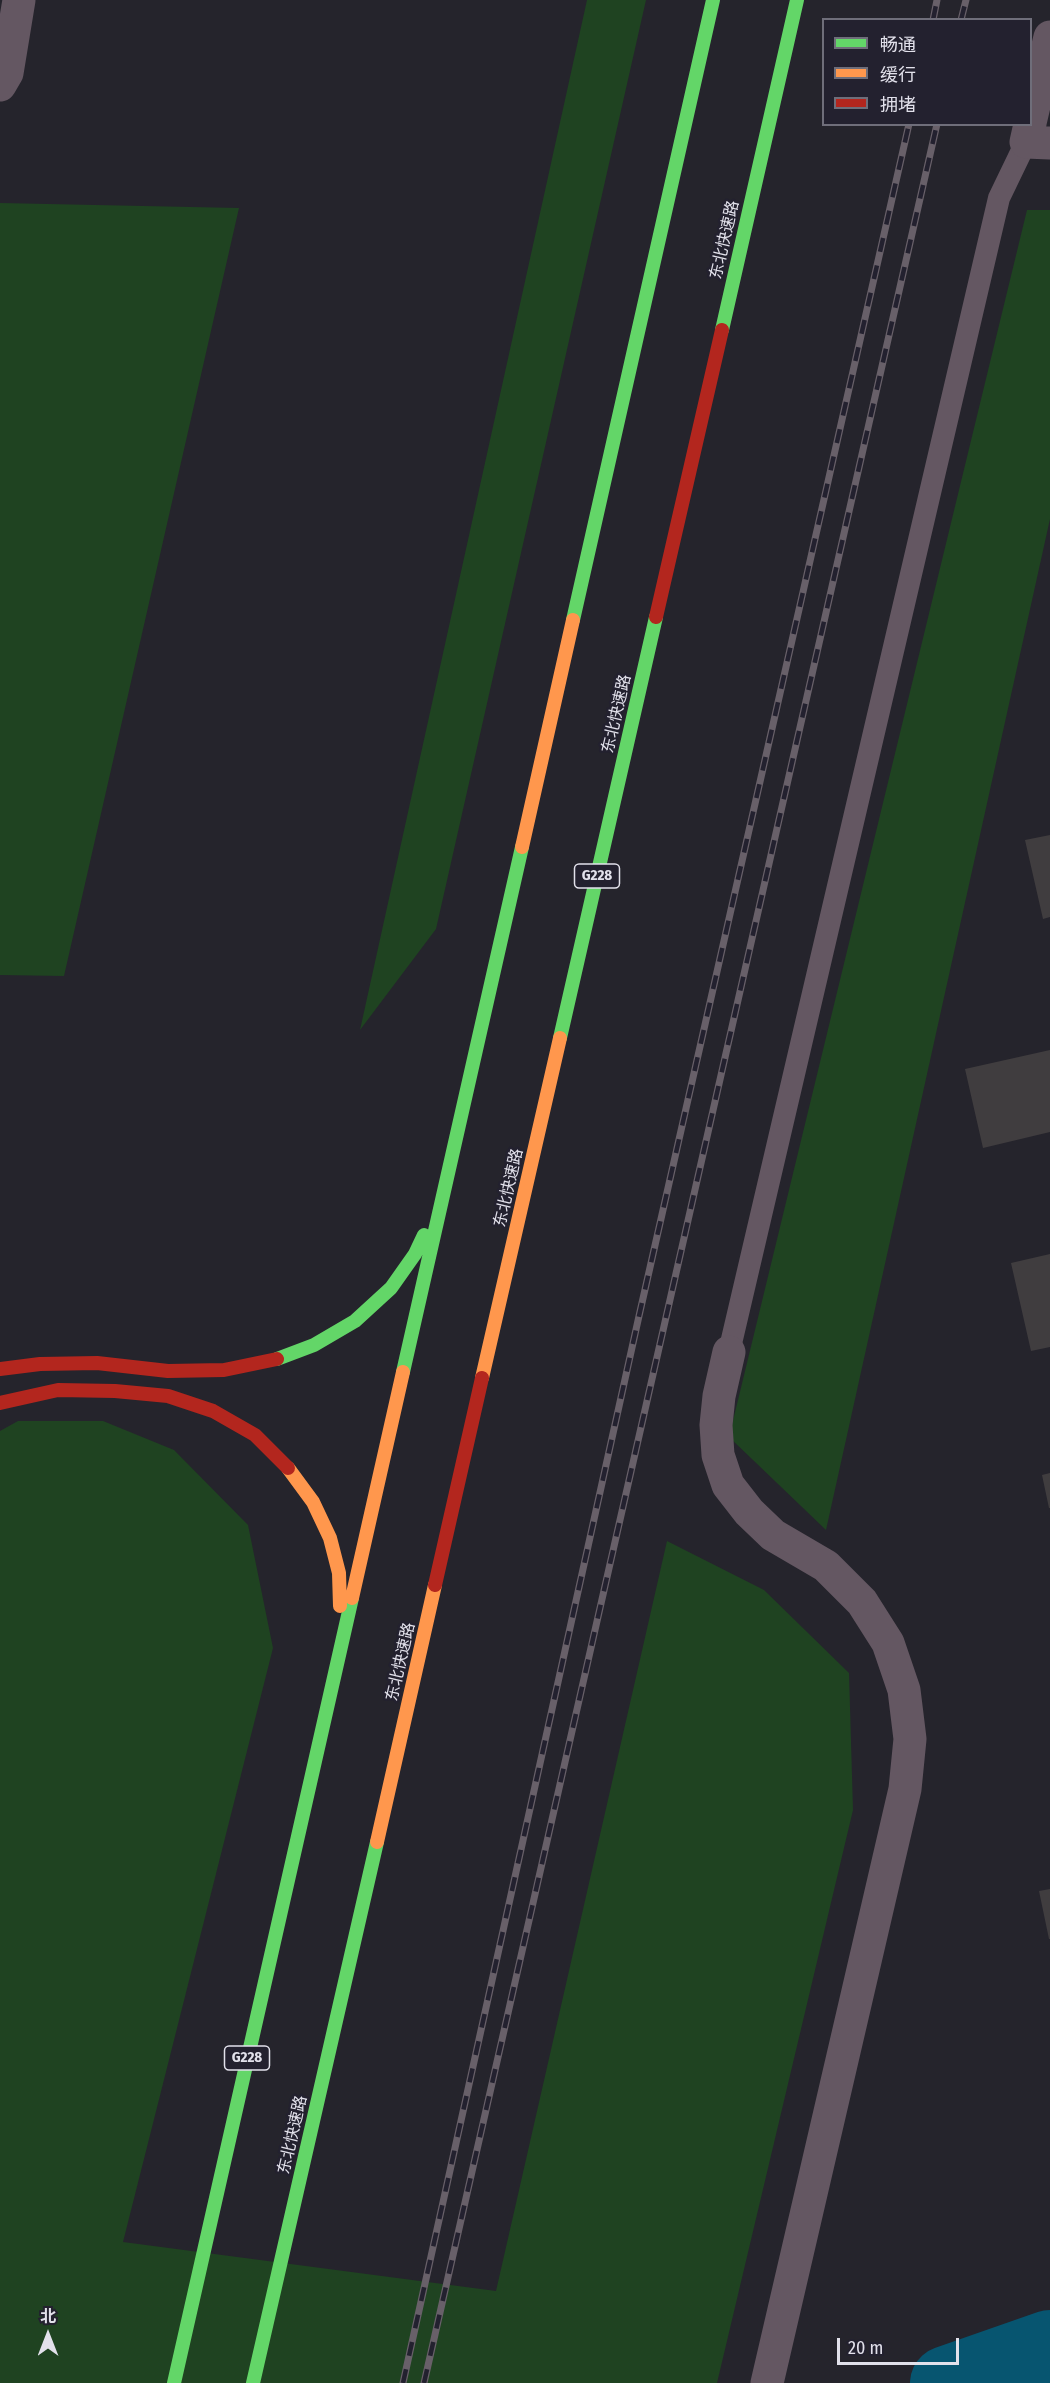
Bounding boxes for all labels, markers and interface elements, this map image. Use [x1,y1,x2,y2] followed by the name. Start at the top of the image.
[822,18,1032,126] legend
[880,34,916,56] text: 畅通
[880,64,916,86] text: 缓行
[880,94,916,116] text: 拥堵
[707,199,743,281] street label: 东北快速路
[599,673,635,755] street label: 东北快速路
[574,864,620,888] road number: G228
[491,1147,527,1229] street label: 东北快速路
[383,1621,419,1703] street label: 东北快速路
[224,2046,270,2070] road number: G228
[275,2094,311,2176] street label: 东北快速路
[18,2305,78,2365] north arrow
[40,2307,56,2326] text: 北
[840,2326,962,2364] scale bar
[848,2337,883,2359] text: 20 m

